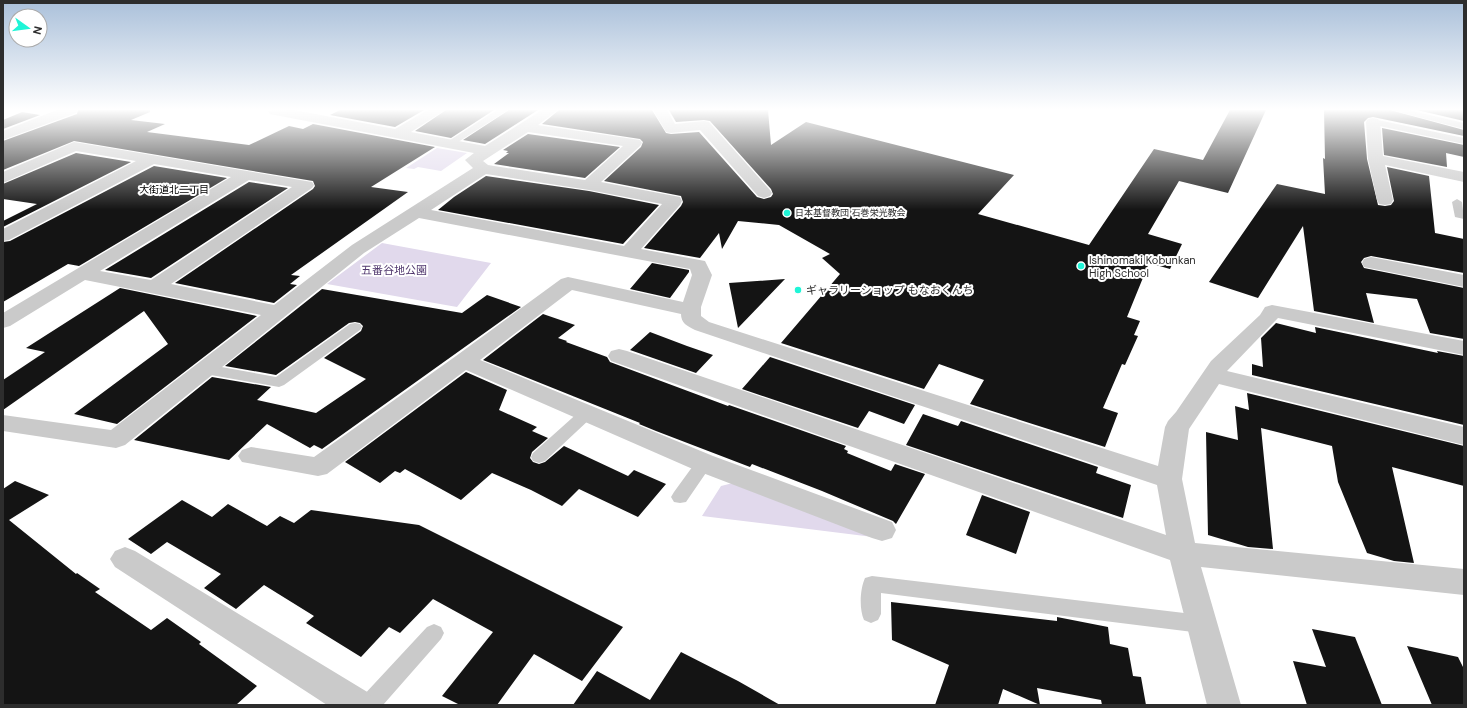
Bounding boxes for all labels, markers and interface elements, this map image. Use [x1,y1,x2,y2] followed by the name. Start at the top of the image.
[8,8,48,48] north arrow
[30,25,45,36] text: N
[139,183,209,196] district label: 大街道北二丁目
[795,207,905,219] place label: 日本基督教団 石巻栄光教会
[782,208,792,218] marker: 日本基督教団 石巻栄光教会
[1089,253,1196,280] place label: Ishinomaki Kobunkan High School
[1076,261,1086,271] marker: Ishinomaki Kobunkan High School
[361,263,427,277] park label: 五番谷地公園
[806,283,974,297] place label: ギャラリーショップ もなおくんち
[793,285,803,295] marker: ギャラリーショップ もなおくんち

